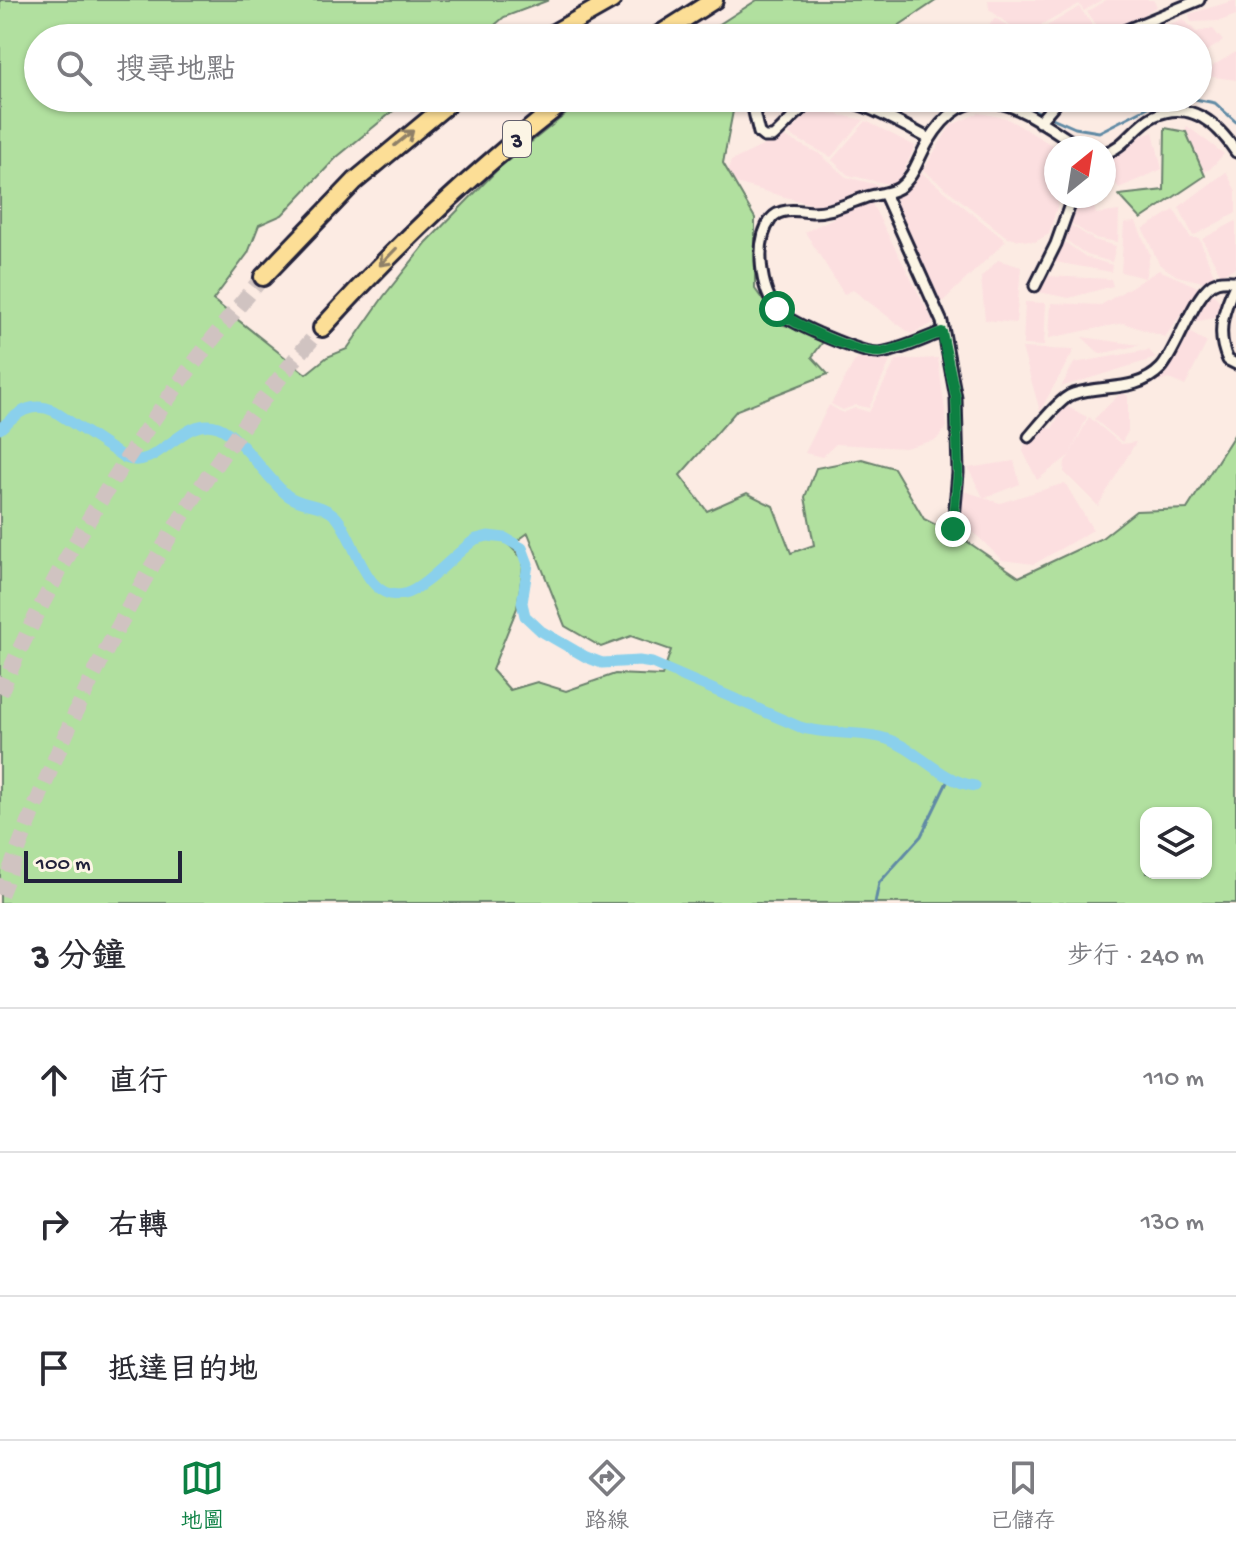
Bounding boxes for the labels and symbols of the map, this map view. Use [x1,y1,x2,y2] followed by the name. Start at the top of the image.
[503,121,531,157] road number: 3
[393,129,414,147] one-way arrow
[1044,136,1116,208] north arrow
[379,247,398,267] one-way arrow
[759,291,795,327] route start
[935,511,971,547] route end
[24,847,182,883] scale bar

